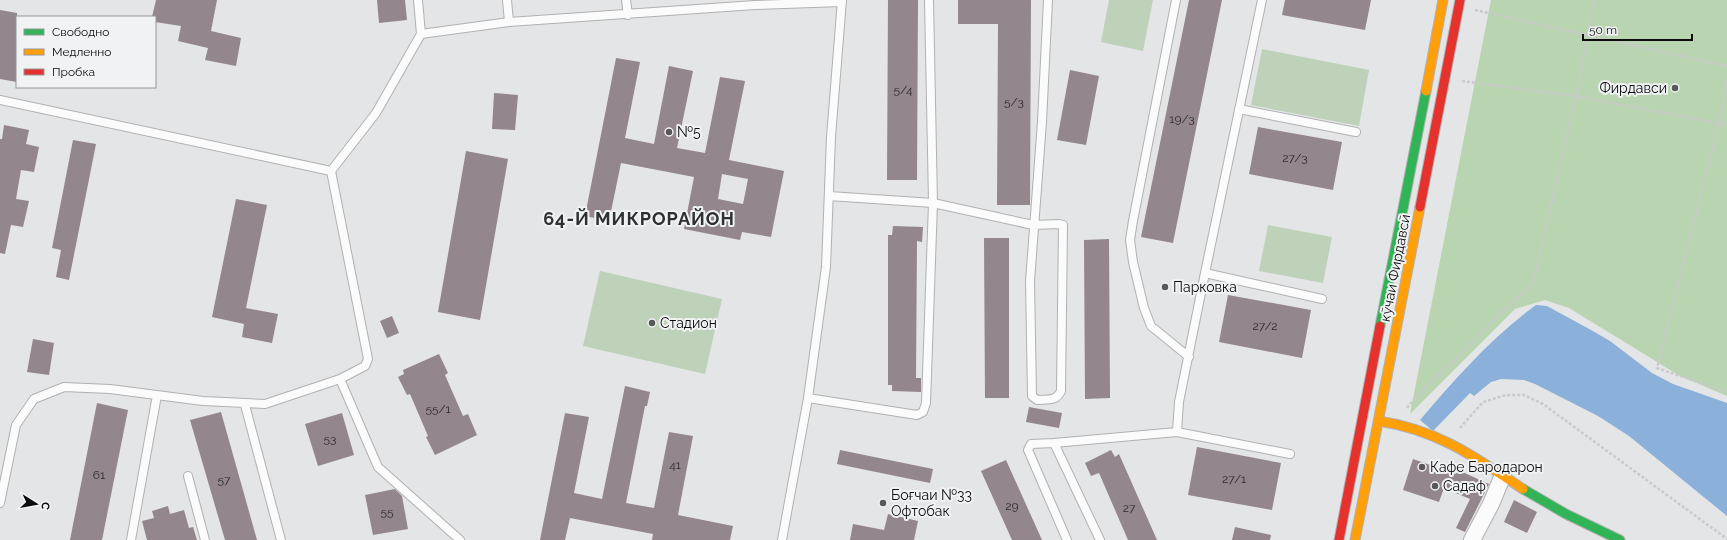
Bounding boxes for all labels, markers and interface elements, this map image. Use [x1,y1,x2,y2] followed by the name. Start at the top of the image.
[16,16,156,88] legend
[1583,16,1692,42] scale bar
[1589,23,1617,37] text: 50 m
[52,25,109,39] text: Свободно
[52,45,111,59] text: Медленно
[52,65,95,79] text: Пробка
[1599,80,1667,96] place label: Фирдавси
[893,83,913,97] house number: 5/4
[1670,83,1680,93] marker: Фирдавси
[1004,95,1024,109] house number: 5/3
[1169,112,1195,126] house number: 19/3
[677,124,701,140] place label: №5
[664,127,674,137] marker: №5
[1282,151,1308,165] house number: 27/3
[543,208,735,229] district label: 64-Й МИКРОРАЙОН
[1377,213,1413,323] street label: кӯчаи Фирдавсӣ
[1173,279,1237,295] place label: Парковка
[1160,282,1170,292] marker: Парковка
[660,315,717,331] place label: Стадион
[647,318,657,328] marker: Стадион
[1252,319,1278,333] house number: 27/2
[425,402,451,416] house number: 55/1
[324,432,336,446] house number: 53
[669,458,681,472] house number: 41
[1430,459,1543,475] place label: Кафе Бародарон
[1417,462,1427,472] marker: Кафе Бародарон
[93,468,105,482] house number: 61
[1222,472,1246,486] house number: 27/1
[218,473,231,487] house number: 57
[1443,478,1486,494] place label: Садаф
[1430,481,1440,491] marker: Садаф
[16,484,56,524] north arrow
[891,487,972,519] place label: Боғчаи №33 Офтобак
[878,498,888,508] marker: Боғчаи №33 Офтобак
[1005,499,1019,513] house number: 29
[38,501,52,511] text: С
[1123,501,1136,515] house number: 27
[380,505,394,519] house number: 55

